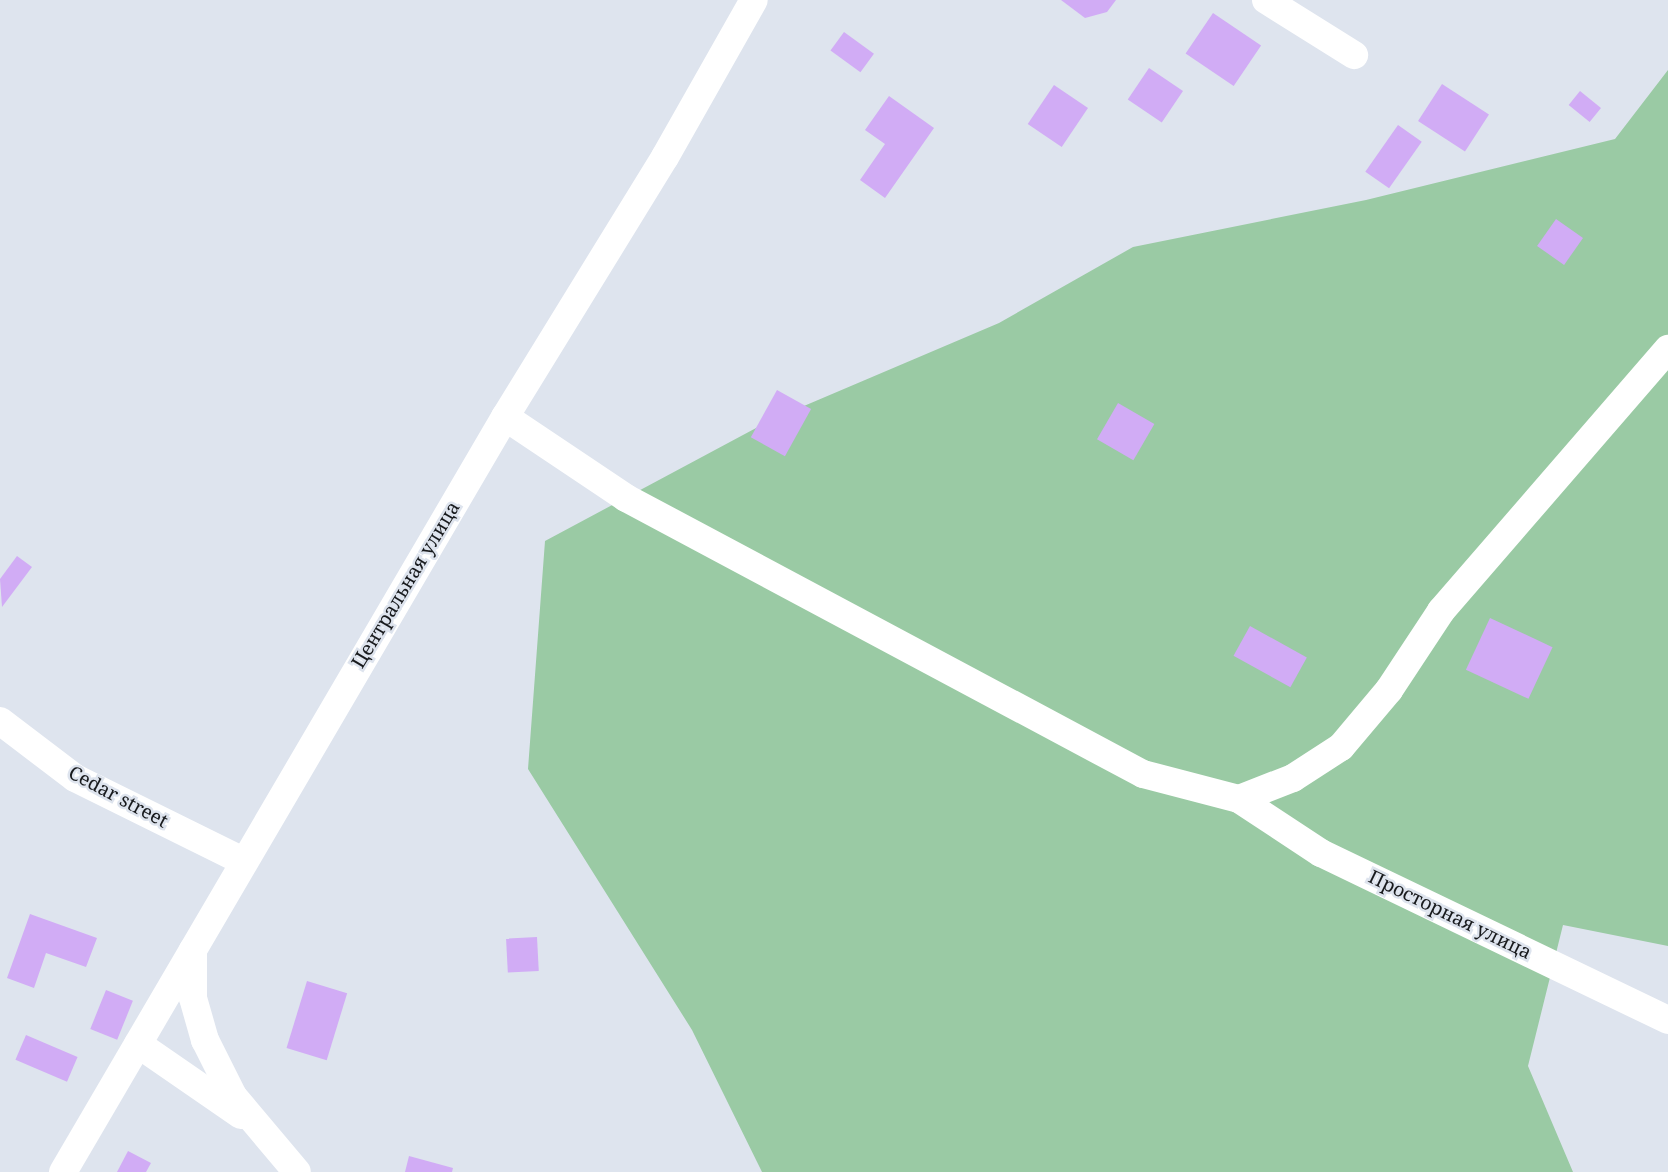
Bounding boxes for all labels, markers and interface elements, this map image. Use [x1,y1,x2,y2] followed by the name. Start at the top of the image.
[347,497,465,673] street label: Центральная улица
[64,761,172,833] street label: Cedar street
[1365,866,1535,964] street label: Просторная улица

